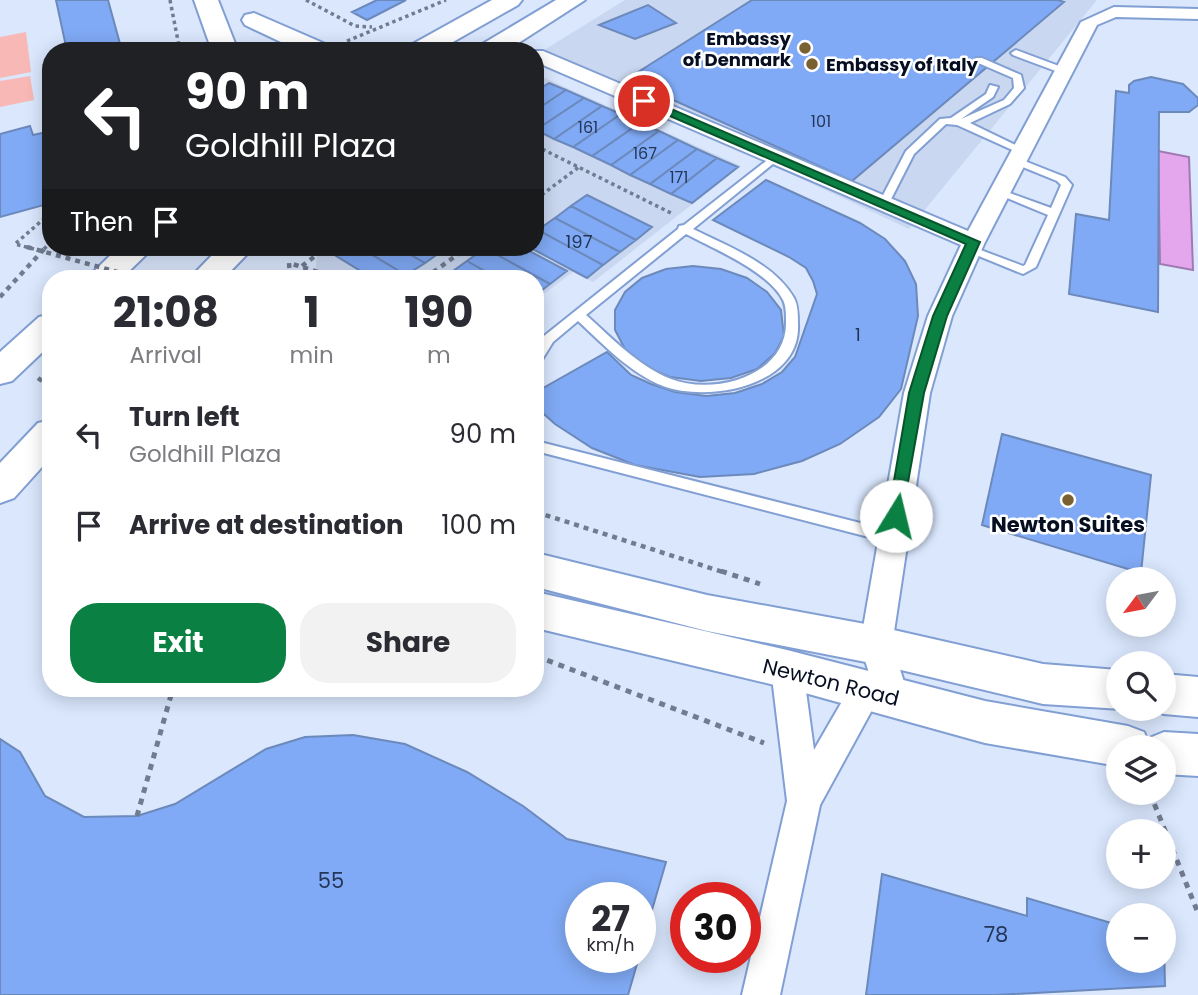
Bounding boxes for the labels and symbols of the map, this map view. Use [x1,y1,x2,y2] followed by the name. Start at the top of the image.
[683,26,792,72] place label: Embassy of Denmark
[797,40,813,56] marker: Embassy of Denmark
[826,52,978,77] place label: Embassy of Italy
[804,56,820,72] marker: Embassy of Italy
[614,71,674,131] pin
[811,110,831,133] house number: 101
[578,116,598,139] house number: 161
[633,142,657,165] house number: 167
[670,166,688,189] house number: 171
[566,229,593,254] house number: 197
[855,322,861,347] house number: 1
[859,479,933,553] position arrow
[1060,492,1076,508] marker: Newton Suites
[991,510,1145,539] place label: Newton Suites
[1106,567,1176,637] north arrow
[760,651,902,713] street label: Newton Road
[318,866,344,895] house number: 55
[670,882,761,973] speed limit sign: 30
[984,920,1008,949] house number: 78

